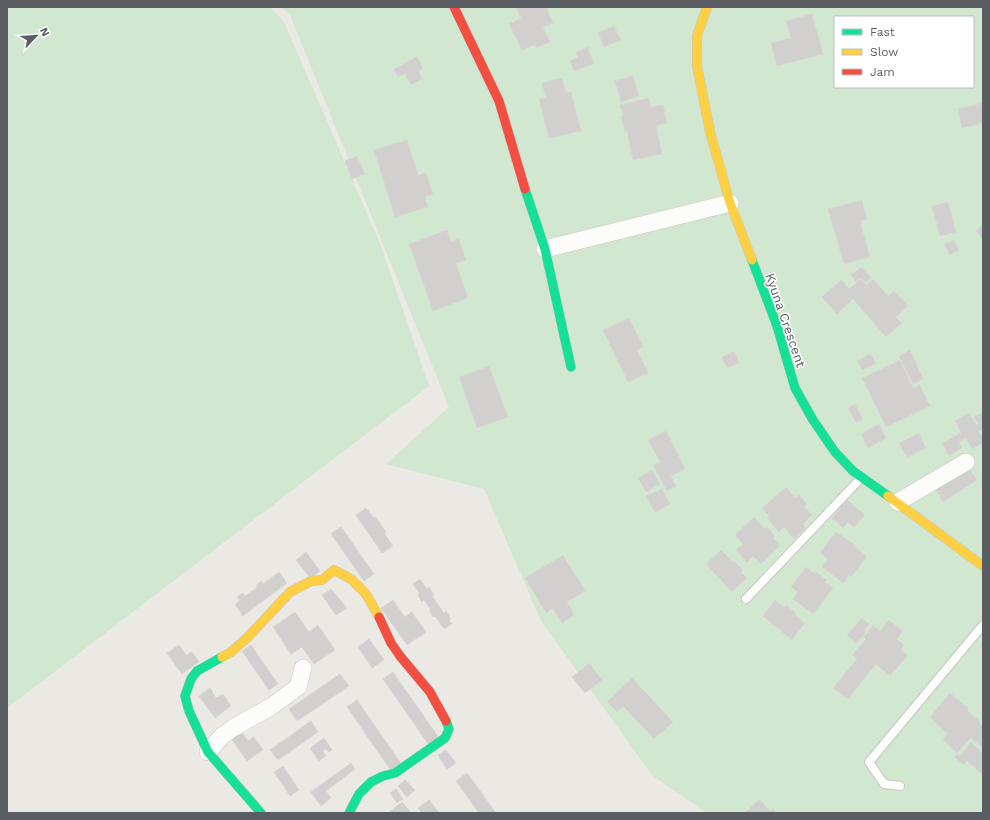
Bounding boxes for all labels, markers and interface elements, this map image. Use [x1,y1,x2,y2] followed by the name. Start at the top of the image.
[16,16,56,56] north arrow
[834,16,974,88] legend
[870,25,895,39] text: Fast
[37,26,52,38] text: N
[870,45,898,59] text: Slow
[870,65,895,79] text: Jam
[762,271,809,370] street label: Kyuna Crescent

